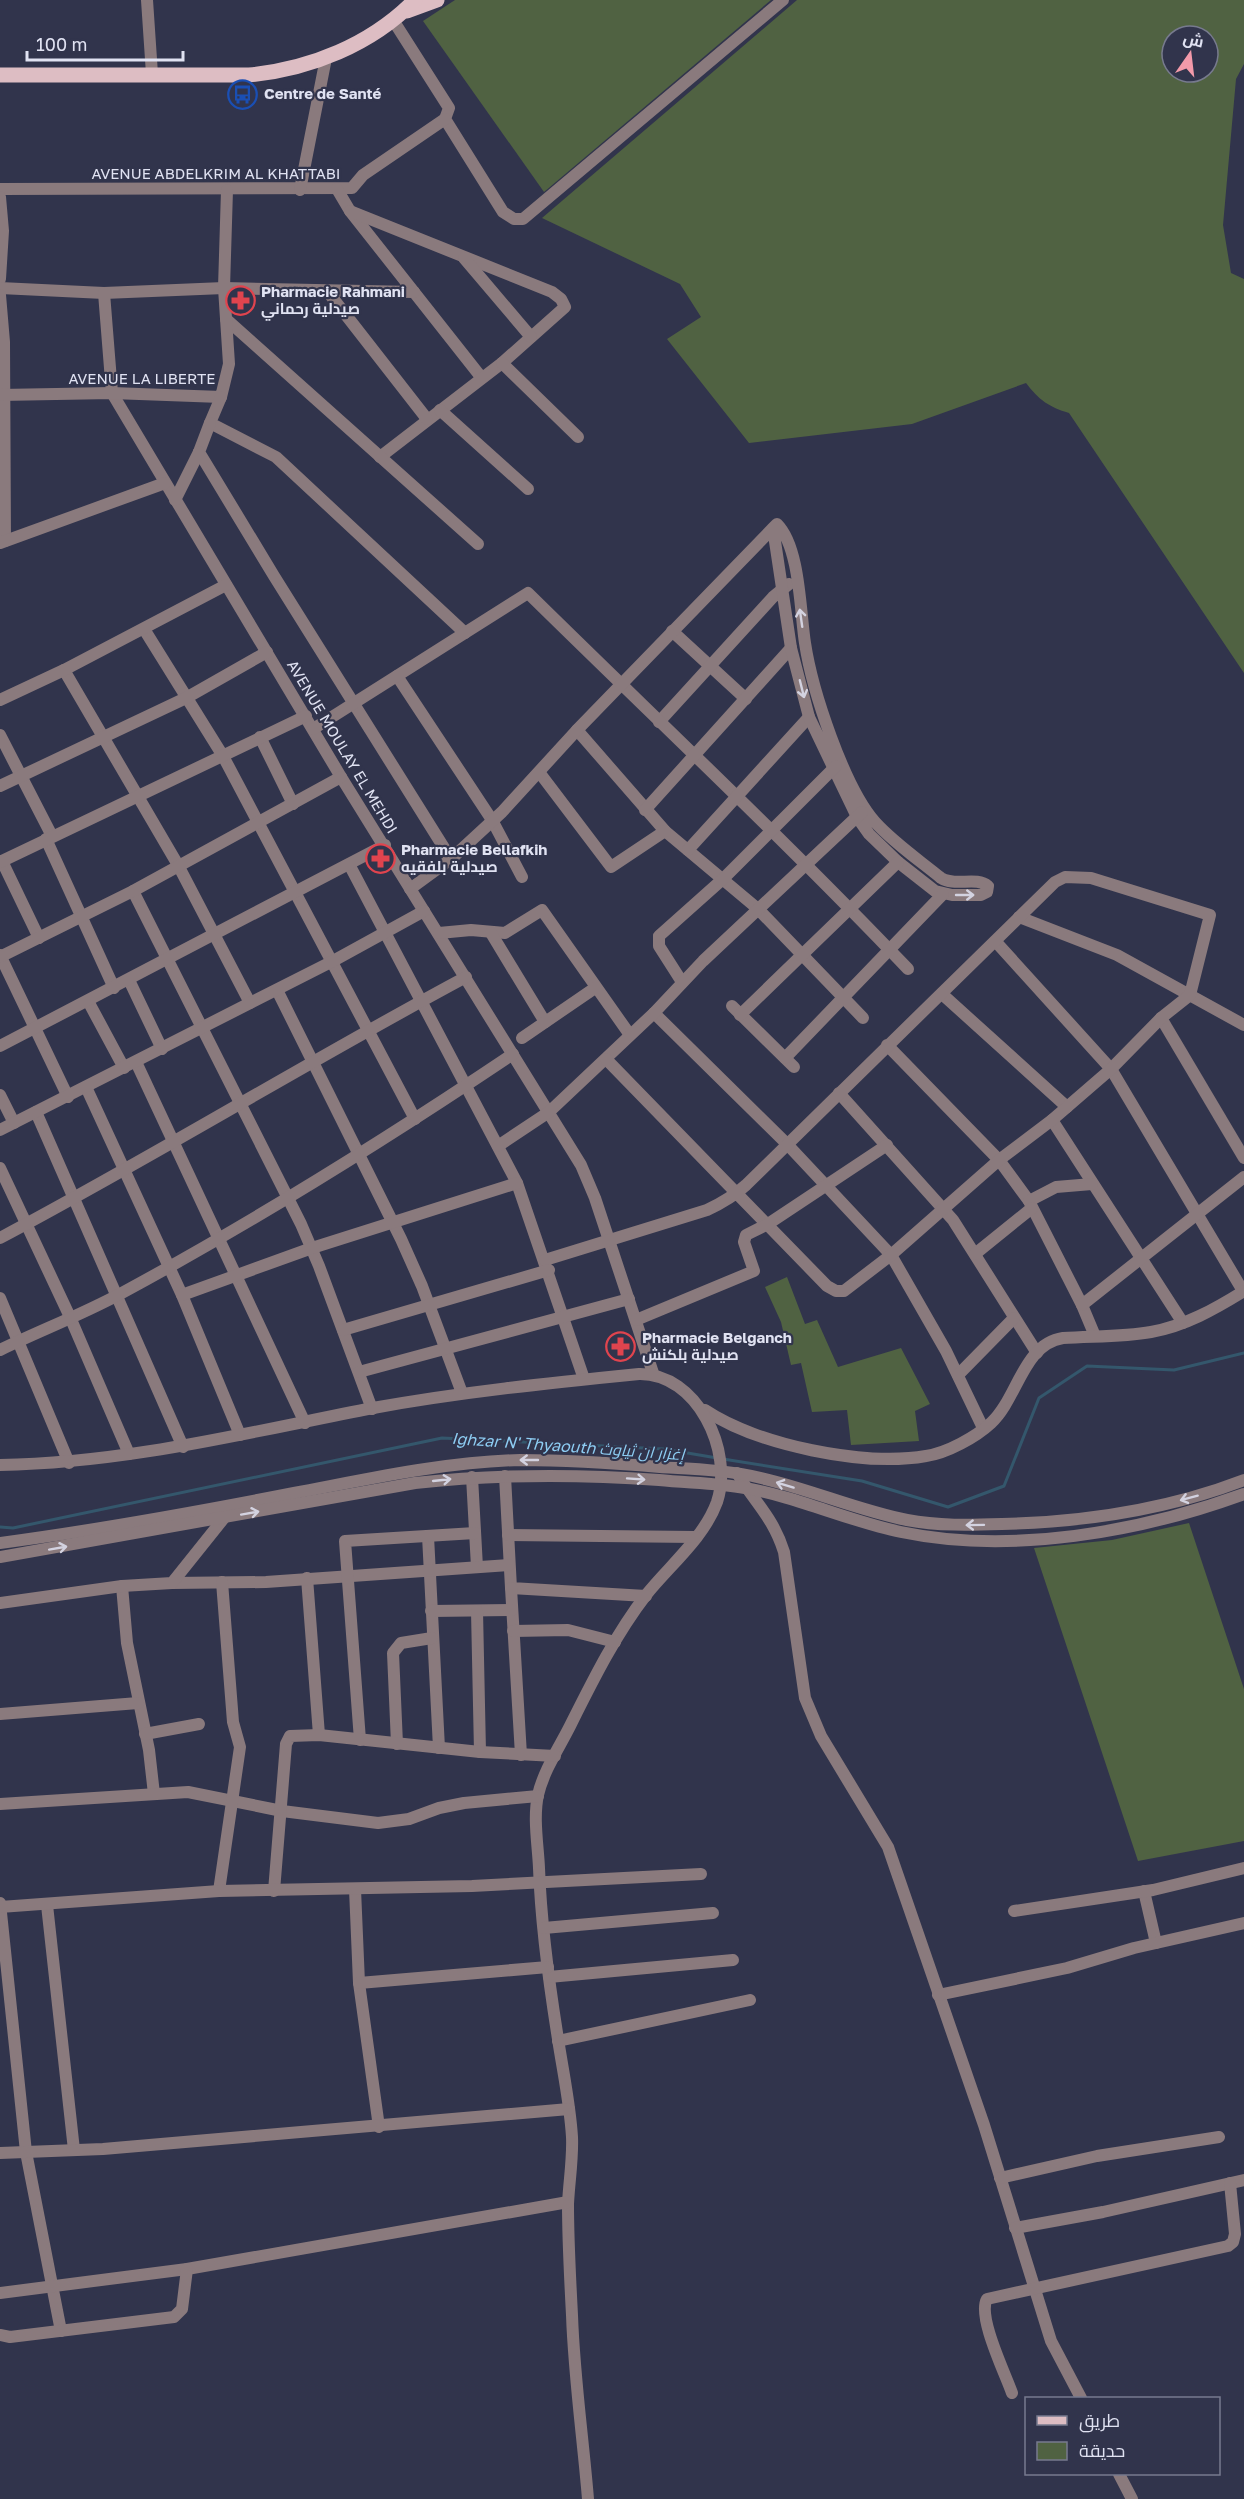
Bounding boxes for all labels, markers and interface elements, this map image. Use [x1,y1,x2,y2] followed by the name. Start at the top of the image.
[27,24,183,62] scale bar
[1160,24,1220,84] north arrow
[1181,27,1206,52] text: ش
[36,33,87,55] text: 100 m
[227,78,259,110] bus stop icon: Centre de Santé
[264,84,381,102] place label: Centre de Santé
[91,164,341,182] street label: AVENUE ABDELKRIM AL KHATTABI
[261,282,405,321] place label: Pharmacie Rahmani صيدلية رحماني
[224,285,256,317] pharmacy icon: Pharmacie Rahmani صيدلية رحماني
[69,369,215,387] street label: AVENUE LA LIBERTE
[796,609,807,629] one-way arrow
[284,657,402,836] street label: AVENUE MOULAY EL MEHDI
[797,679,808,698] one-way arrow
[401,840,547,875] place label: Pharmacie Bellafkih صيدلية بلفقيه
[364,843,396,875] pharmacy icon: Pharmacie Bellafkih صيدلية بلفقيه
[955,889,975,901] one-way arrow
[642,1328,792,1364] place label: Pharmacie Belganch صيدلية بلكنش
[605,1331,637,1363] pharmacy icon: Pharmacie Belganch صيدلية بلكنش
[451,1428,687,1465] water label: Ighzar N' Thyaouth إغزار ان ثياوث
[520,1454,540,1466] one-way arrow
[626,1474,646,1485] one-way arrow
[431,1475,451,1486] one-way arrow
[776,1479,795,1490] one-way arrow
[1179,1493,1198,1505] one-way arrow
[239,1508,259,1519] one-way arrow
[966,1519,986,1531] one-way arrow
[47,1542,67,1553] one-way arrow
[1025,2397,1220,2475] legend
[1079,2409,1120,2433] text: طريق
[1079,2439,1125,2461] text: حديقة

